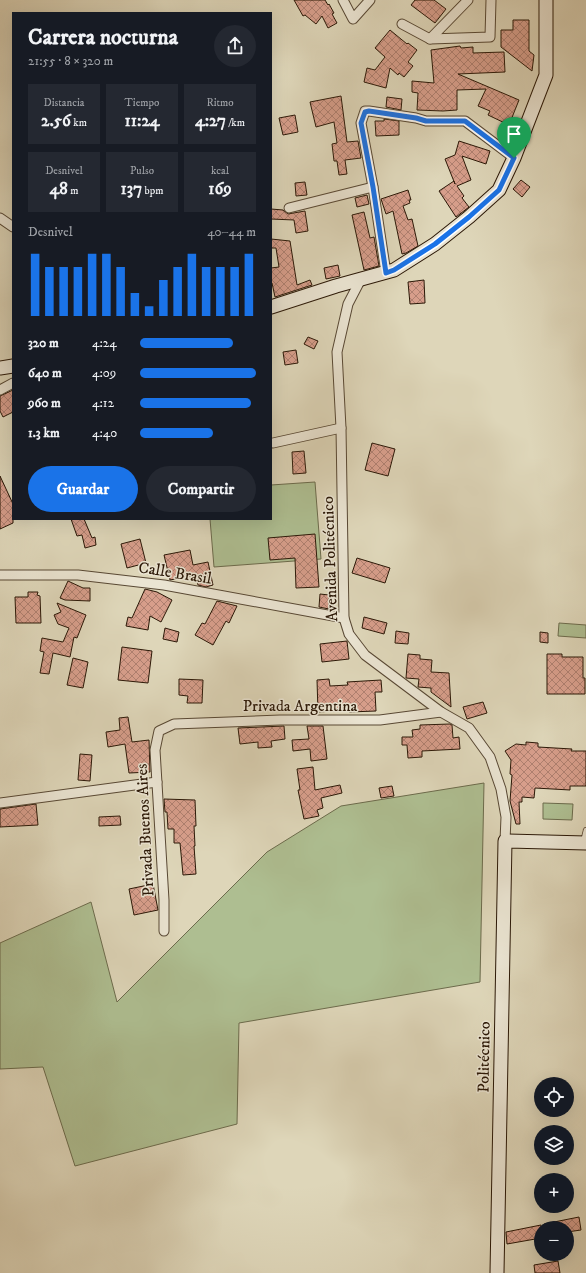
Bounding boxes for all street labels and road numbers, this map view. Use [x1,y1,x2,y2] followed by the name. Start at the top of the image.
[318,496,342,622] street label: Avenida Politécnico
[137,557,213,589] street label: Calle Brasil
[243,696,358,716] street label: Privada Argentina
[132,763,158,897] street label: Privada Buenos Aires
[473,1021,495,1093] street label: Politécnico

